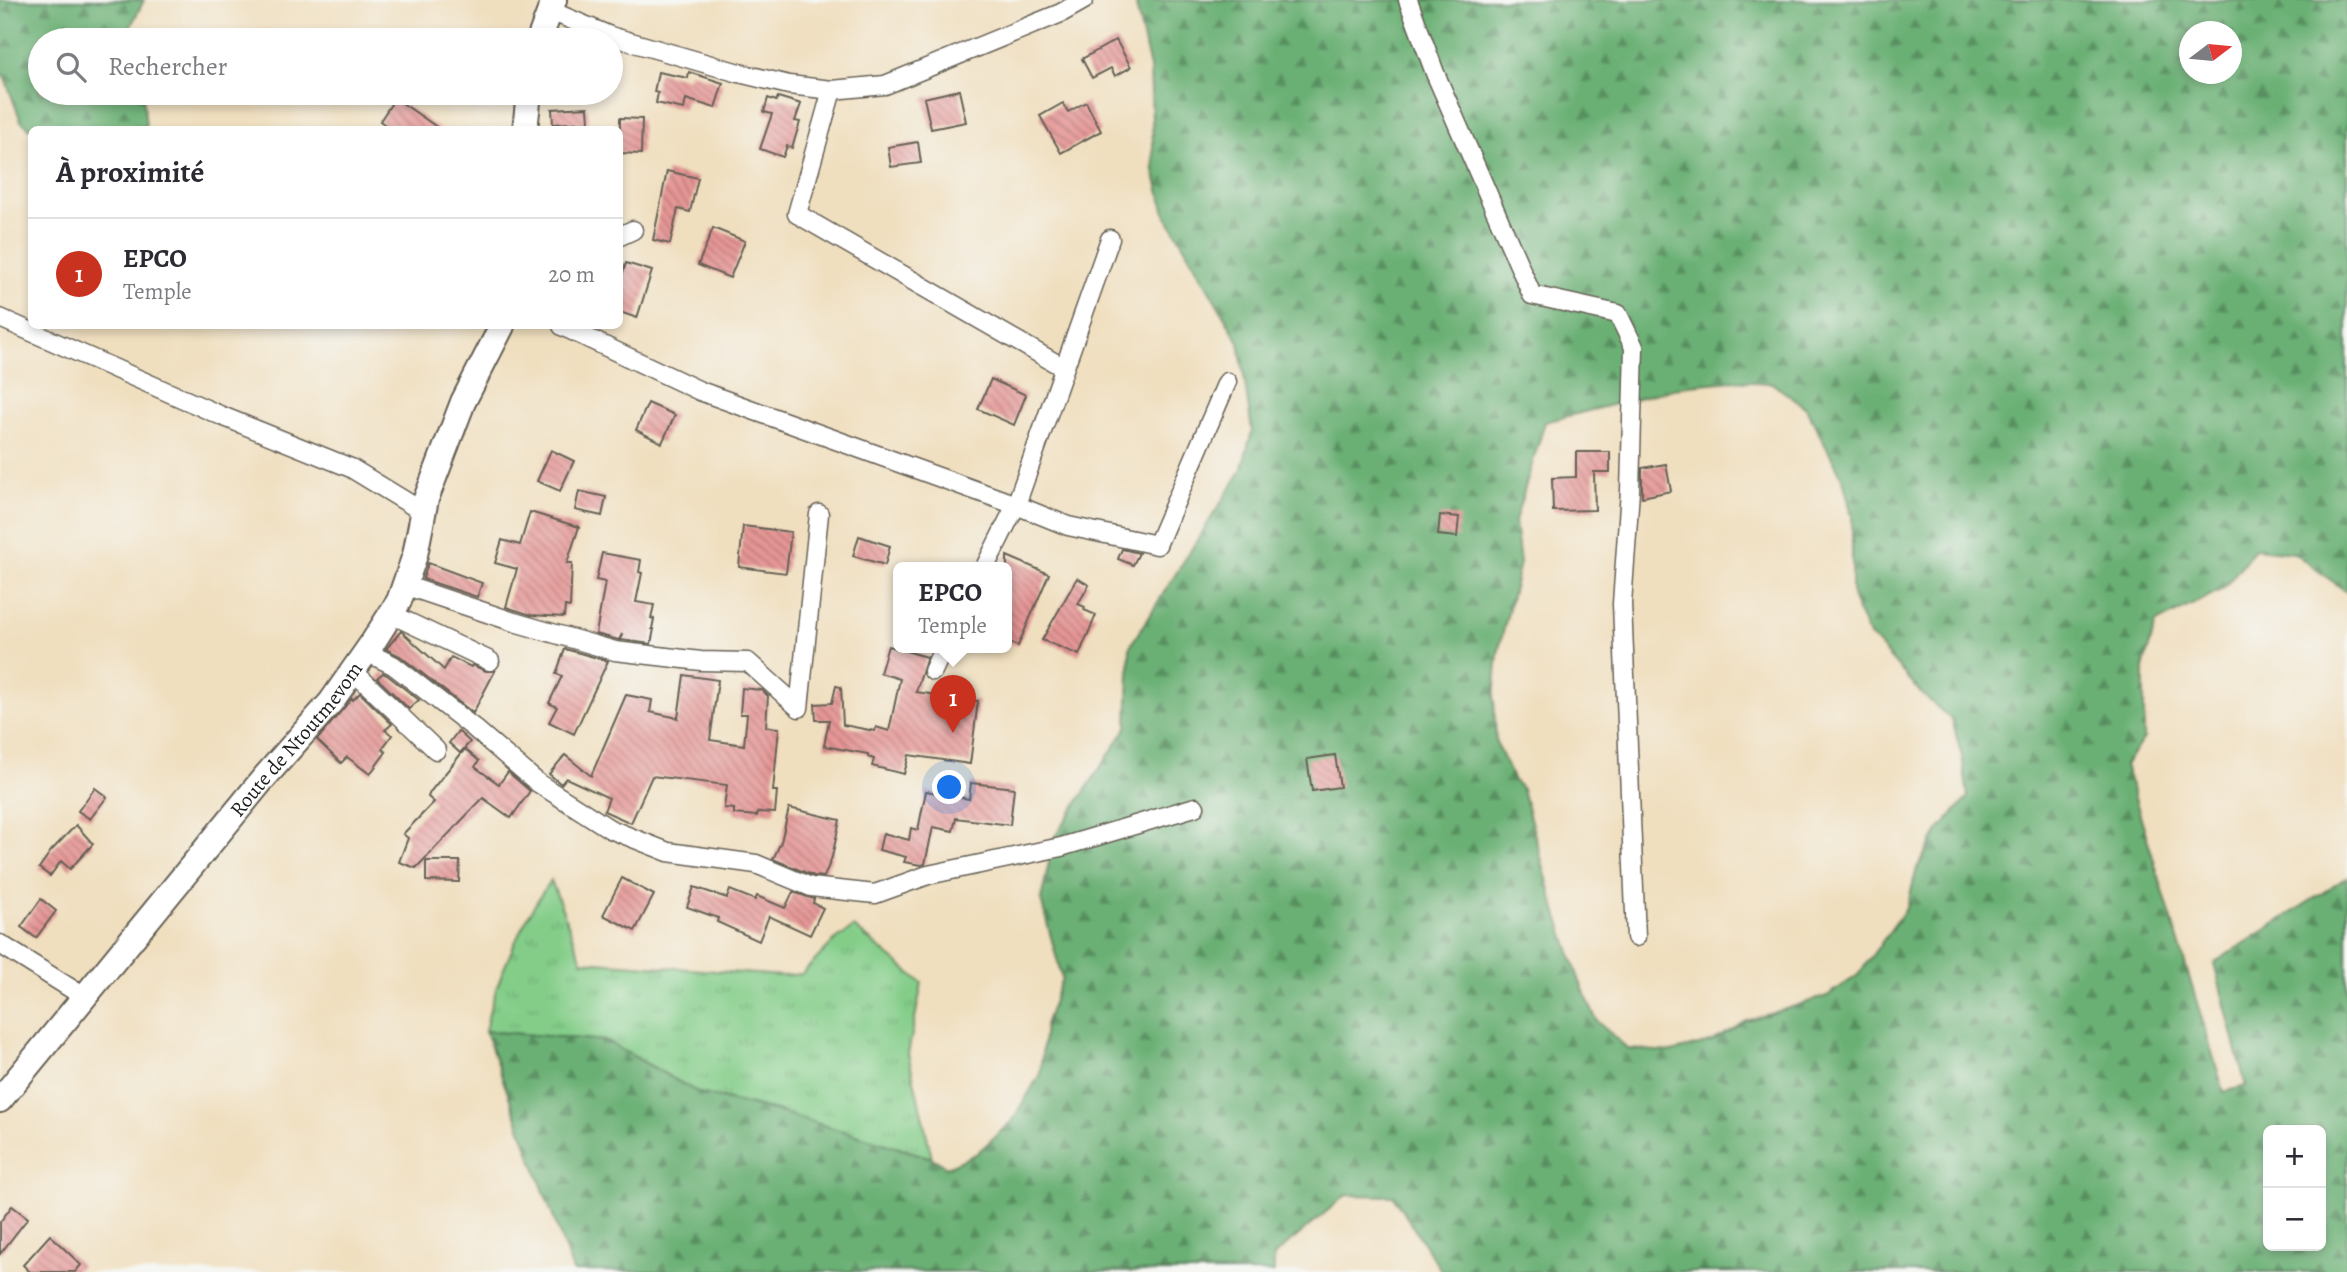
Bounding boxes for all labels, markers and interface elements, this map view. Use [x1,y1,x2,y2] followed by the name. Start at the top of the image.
[2179,21,2242,84] north arrow
[28,28,623,105] search box
[52,48,90,86] icon: search
[108,49,228,84] text: Rechercher
[56,152,204,192] text: À proximité
[123,241,187,276] text: EPCO
[75,259,83,290] text: 1
[548,259,595,290] text: 20 m
[123,276,192,307] text: Temple
[893,562,1012,653] popup
[918,575,982,610] text: EPCO
[918,610,987,641] text: Temple
[224,656,369,823] street label: Route de Ntoutmevom
[930,675,976,733] pin: 1
[932,770,966,804] your location
[2263,1125,2326,1251] map controls
[2263,1125,2326,1188] button: +
[2263,1188,2326,1251] button: −

